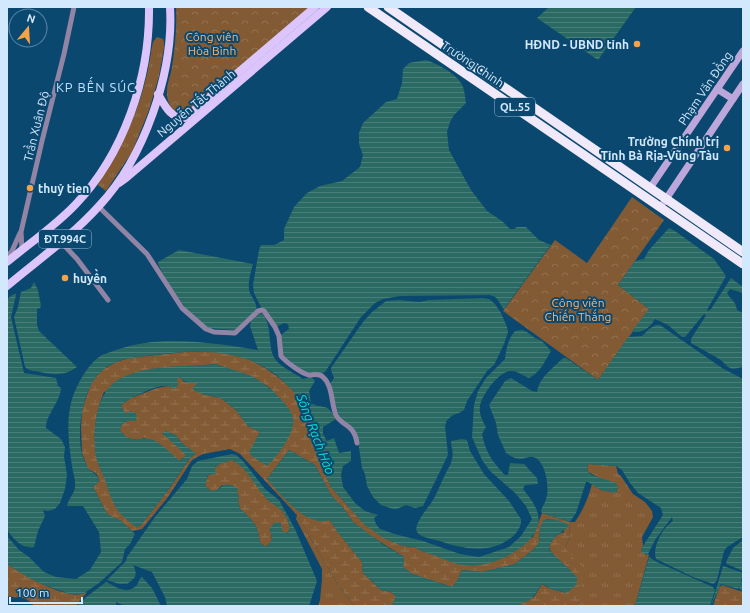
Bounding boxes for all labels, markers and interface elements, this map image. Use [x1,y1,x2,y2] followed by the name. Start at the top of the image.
[8,8,48,48] north arrow
[25,12,37,25] text: N
[185,30,239,57] park label: Công viên Hòa Bình
[439,38,507,90] street label: Trường Chinh
[525,38,629,51] place label: HĐND - UBND tỉnh
[632,39,642,49] marker: HĐND - UBND tỉnh
[675,48,735,128] street label: Phạm Văn Đồng
[154,66,238,139] street label: Nguyễn Tất Thành
[56,76,136,94] district label: KP BẾN SÚC
[20,89,52,163] street label: Trần Xuân Độ
[495,98,535,116] road number: QL.55
[601,135,719,162] place label: Trường Chính trị Tỉnh Bà Rịa-Vũng Tàu
[722,143,732,153] marker: Trường Chính trị Tỉnh Bà Rịa-Vũng Tàu
[38,182,89,196] place label: thuỷ tien
[25,183,35,193] marker: thuỷ tien
[39,230,91,248] road number: ĐT.994C
[73,268,107,285] place label: huyền
[60,273,70,283] marker: huyền
[545,296,611,323] park label: Công viên Chiến Thắng
[293,391,338,476] water label: Sông Rạch Hào
[10,579,82,605] scale bar
[16,586,49,599] text: 100 m

